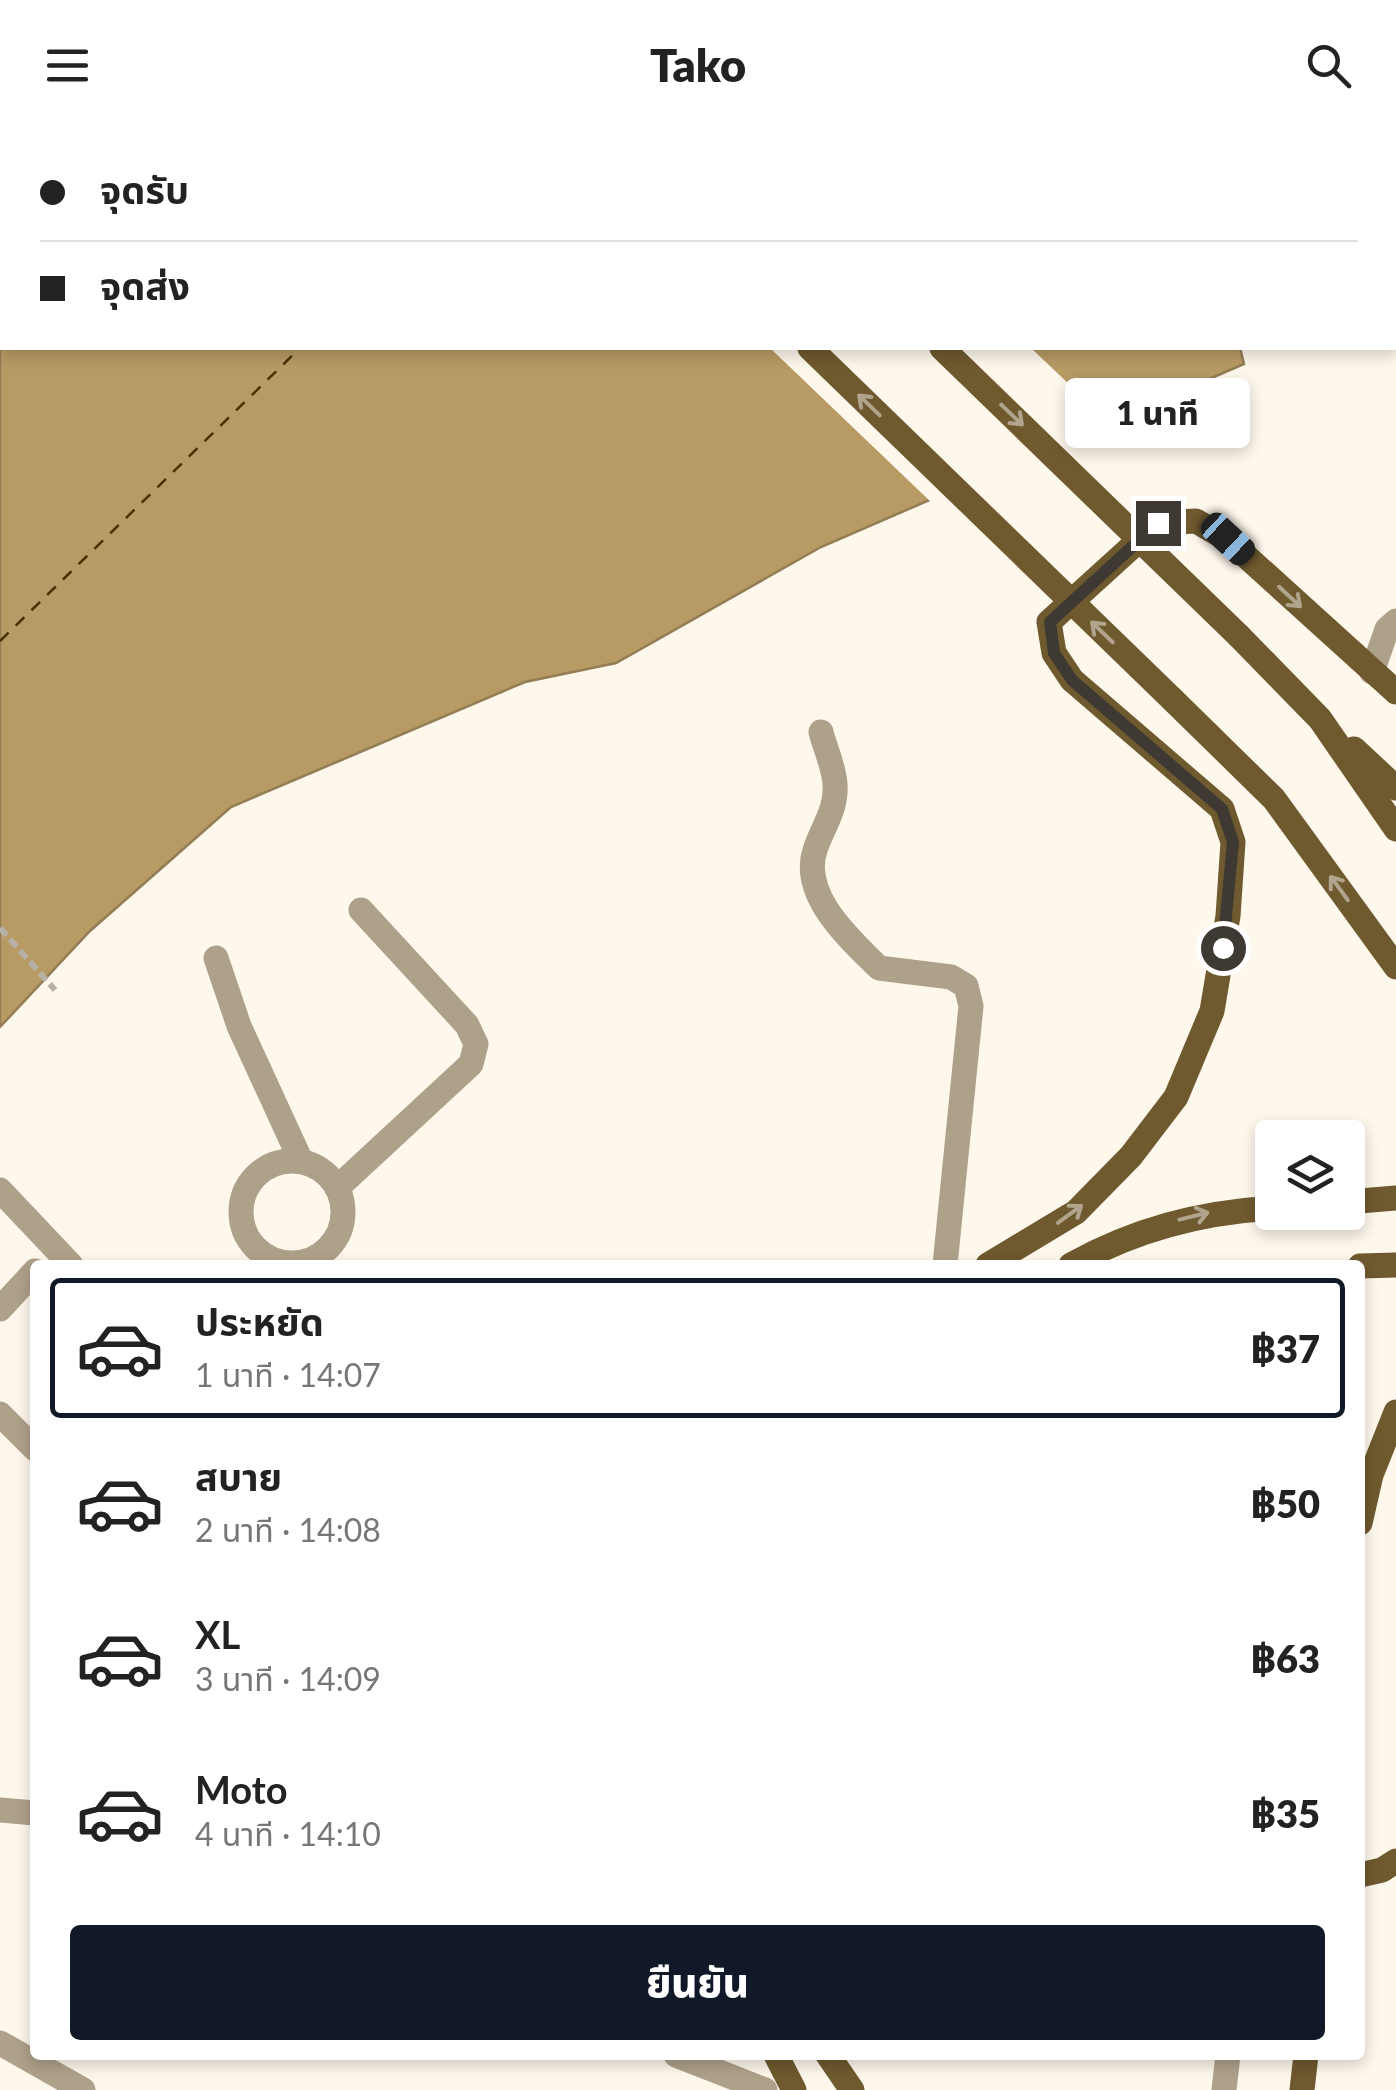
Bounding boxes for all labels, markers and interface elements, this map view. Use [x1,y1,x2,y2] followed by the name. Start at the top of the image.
[40,38,95,93] icon: menu
[650,38,746,92] text: Tako
[1301,38,1356,93] icon: search
[100,166,189,212] text: จุดรับ
[100,262,190,308] text: จุดส่ง
[1066,378,1250,448] callout: 1 นาที
[858,393,882,417] one-way arrow
[1116,393,1199,432] text: 1 นาที
[999,403,1024,427] one-way arrow
[1136,501,1181,546] route end
[1196,508,1260,570] car
[1277,585,1302,608] one-way arrow
[1091,620,1115,644] one-way arrow
[1328,875,1349,902] one-way arrow
[1201,926,1246,971] route start
[1255,1120,1365,1230] map controls
[1255,1120,1365,1230] button: layers
[1056,1203,1083,1224] one-way arrow
[1178,1206,1209,1225] one-way arrow
[195,1298,324,1344] text: ประหยัด
[75,1303,165,1393] icon: car
[1250,1325,1320,1371] text: ฿37
[195,1355,381,1394] text: 1 นาที · 14:07
[195,1453,282,1499] text: สบาย
[75,1458,165,1548] icon: car
[1250,1480,1320,1526] text: ฿50
[195,1510,381,1549] text: 2 นาที · 14:08
[195,1611,240,1657] text: XL
[75,1613,165,1703] icon: car
[1250,1635,1320,1681] text: ฿63
[195,1659,381,1698] text: 3 นาที · 14:09
[195,1766,288,1812] text: Moto
[75,1768,165,1858] icon: car
[1250,1790,1320,1836] text: ฿35
[195,1814,381,1853] text: 4 นาที · 14:10
[70,1925,1325,2040] button: ยืนยัน

